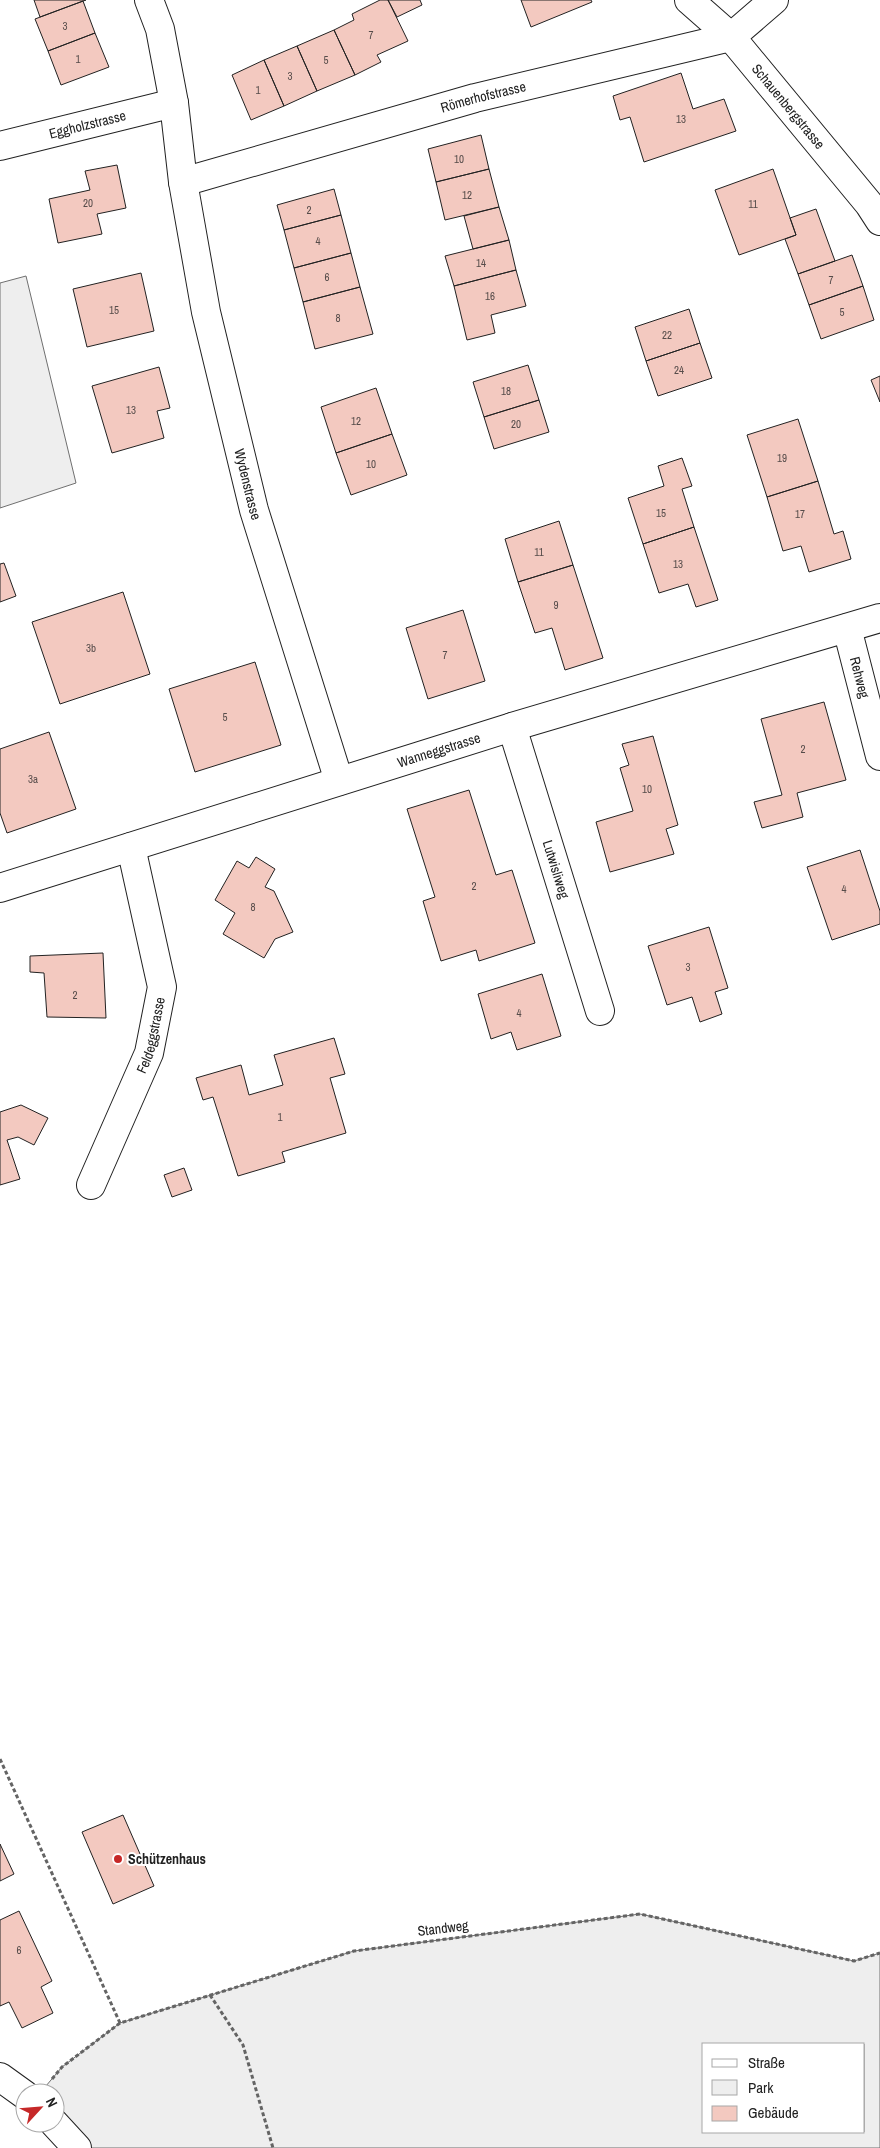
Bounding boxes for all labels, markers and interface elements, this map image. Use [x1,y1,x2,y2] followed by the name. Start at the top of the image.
[62,19,68,33] house number: 3
[368,28,374,42] house number: 7
[75,52,81,66] house number: 1
[323,53,329,67] house number: 5
[748,60,829,153] street label: Schauenbergstrasse
[287,69,293,83] house number: 3
[438,77,528,116] street label: Römerhofstrasse
[255,83,261,97] house number: 1
[47,106,128,143] street label: Eggholzstrasse
[676,112,686,126] house number: 13
[454,152,464,166] house number: 10
[462,188,472,202] house number: 12
[83,196,93,210] house number: 20
[748,197,758,211] house number: 11
[306,203,312,217] house number: 2
[315,234,321,248] house number: 4
[476,256,486,270] house number: 14
[324,270,330,284] house number: 6
[828,273,834,287] house number: 7
[485,289,495,303] house number: 16
[109,303,119,317] house number: 15
[839,305,845,319] house number: 5
[335,311,341,325] house number: 8
[662,328,672,342] house number: 22
[674,363,684,377] house number: 24
[501,384,511,398] house number: 18
[126,403,136,417] house number: 13
[351,414,361,428] house number: 12
[511,417,521,431] house number: 20
[230,447,266,522] street label: Wydenstrasse
[777,451,787,465] house number: 19
[366,457,376,471] house number: 10
[656,506,666,520] house number: 15
[795,507,805,521] house number: 17
[534,545,544,559] house number: 11
[673,557,683,571] house number: 13
[553,598,559,612] house number: 9
[86,641,96,655] house number: 3b
[442,648,448,662] house number: 7
[846,655,874,701] street label: Rehweg
[222,710,228,724] house number: 5
[395,729,482,771] street label: Wanneggstrasse
[800,742,806,756] house number: 2
[28,772,38,786] house number: 3a
[642,782,652,796] house number: 10
[539,838,574,901] street label: Lutwisliweg
[471,879,477,893] house number: 2
[841,882,847,896] house number: 4
[250,900,256,914] house number: 8
[685,960,691,974] house number: 3
[72,988,78,1002] house number: 2
[132,995,169,1076] street label: Feldeggstrasse
[516,1006,522,1020] house number: 4
[277,1110,283,1124] house number: 1
[128,1850,206,1868] place label: Schützenhaus
[112,1853,124,1865] marker: Schützenhaus
[417,1916,470,1940] street label: Standweg
[16,1943,22,1957] house number: 6
[702,2043,865,2133] legend
[748,2052,785,2073] text: Straße
[748,2077,774,2098] text: Park
[15,2083,65,2133] north arrow
[42,2095,62,2110] text: N
[748,2102,799,2123] text: Gebäude

